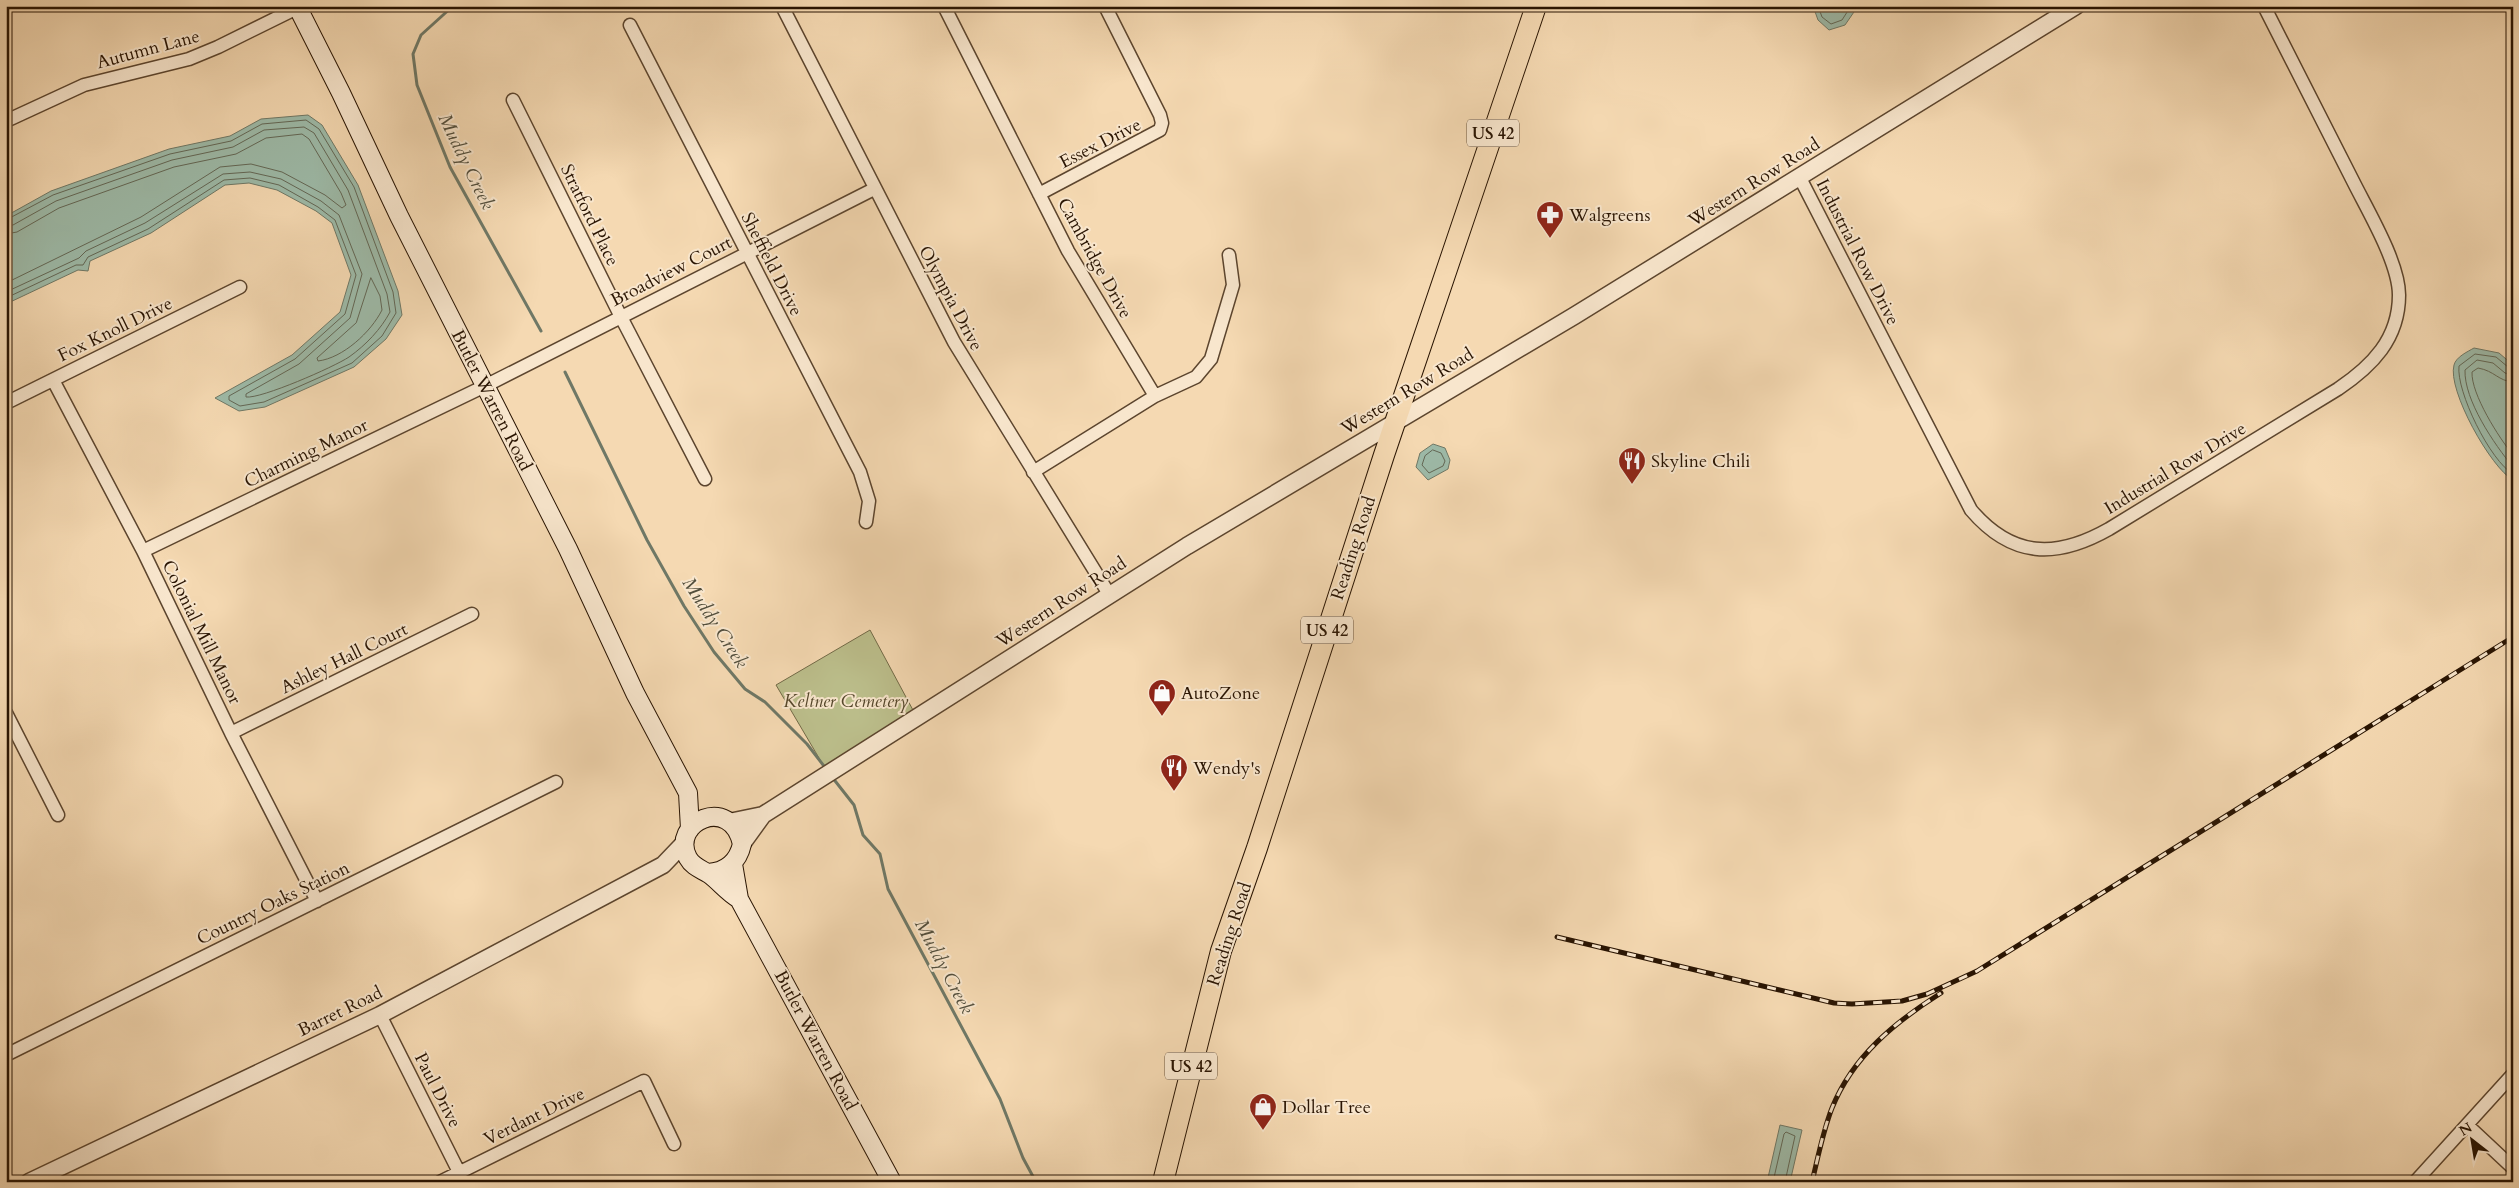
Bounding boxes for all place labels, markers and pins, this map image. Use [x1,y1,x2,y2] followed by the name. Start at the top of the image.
[1535,200,1565,239] pharmacy icon: Walgreens
[1568,203,1651,228] place label: Walgreens
[1617,446,1647,485] restaurant icon: Skyline Chili
[1651,449,1750,474] place label: Skyline Chili
[1147,678,1177,717] shop icon: AutoZone
[1181,681,1260,706] place label: AutoZone
[1159,753,1189,792] restaurant icon: Wendy's
[1192,756,1260,781] place label: Wendy's
[1248,1092,1278,1131] shop icon: Dollar Tree
[1282,1095,1371,1120] place label: Dollar Tree

